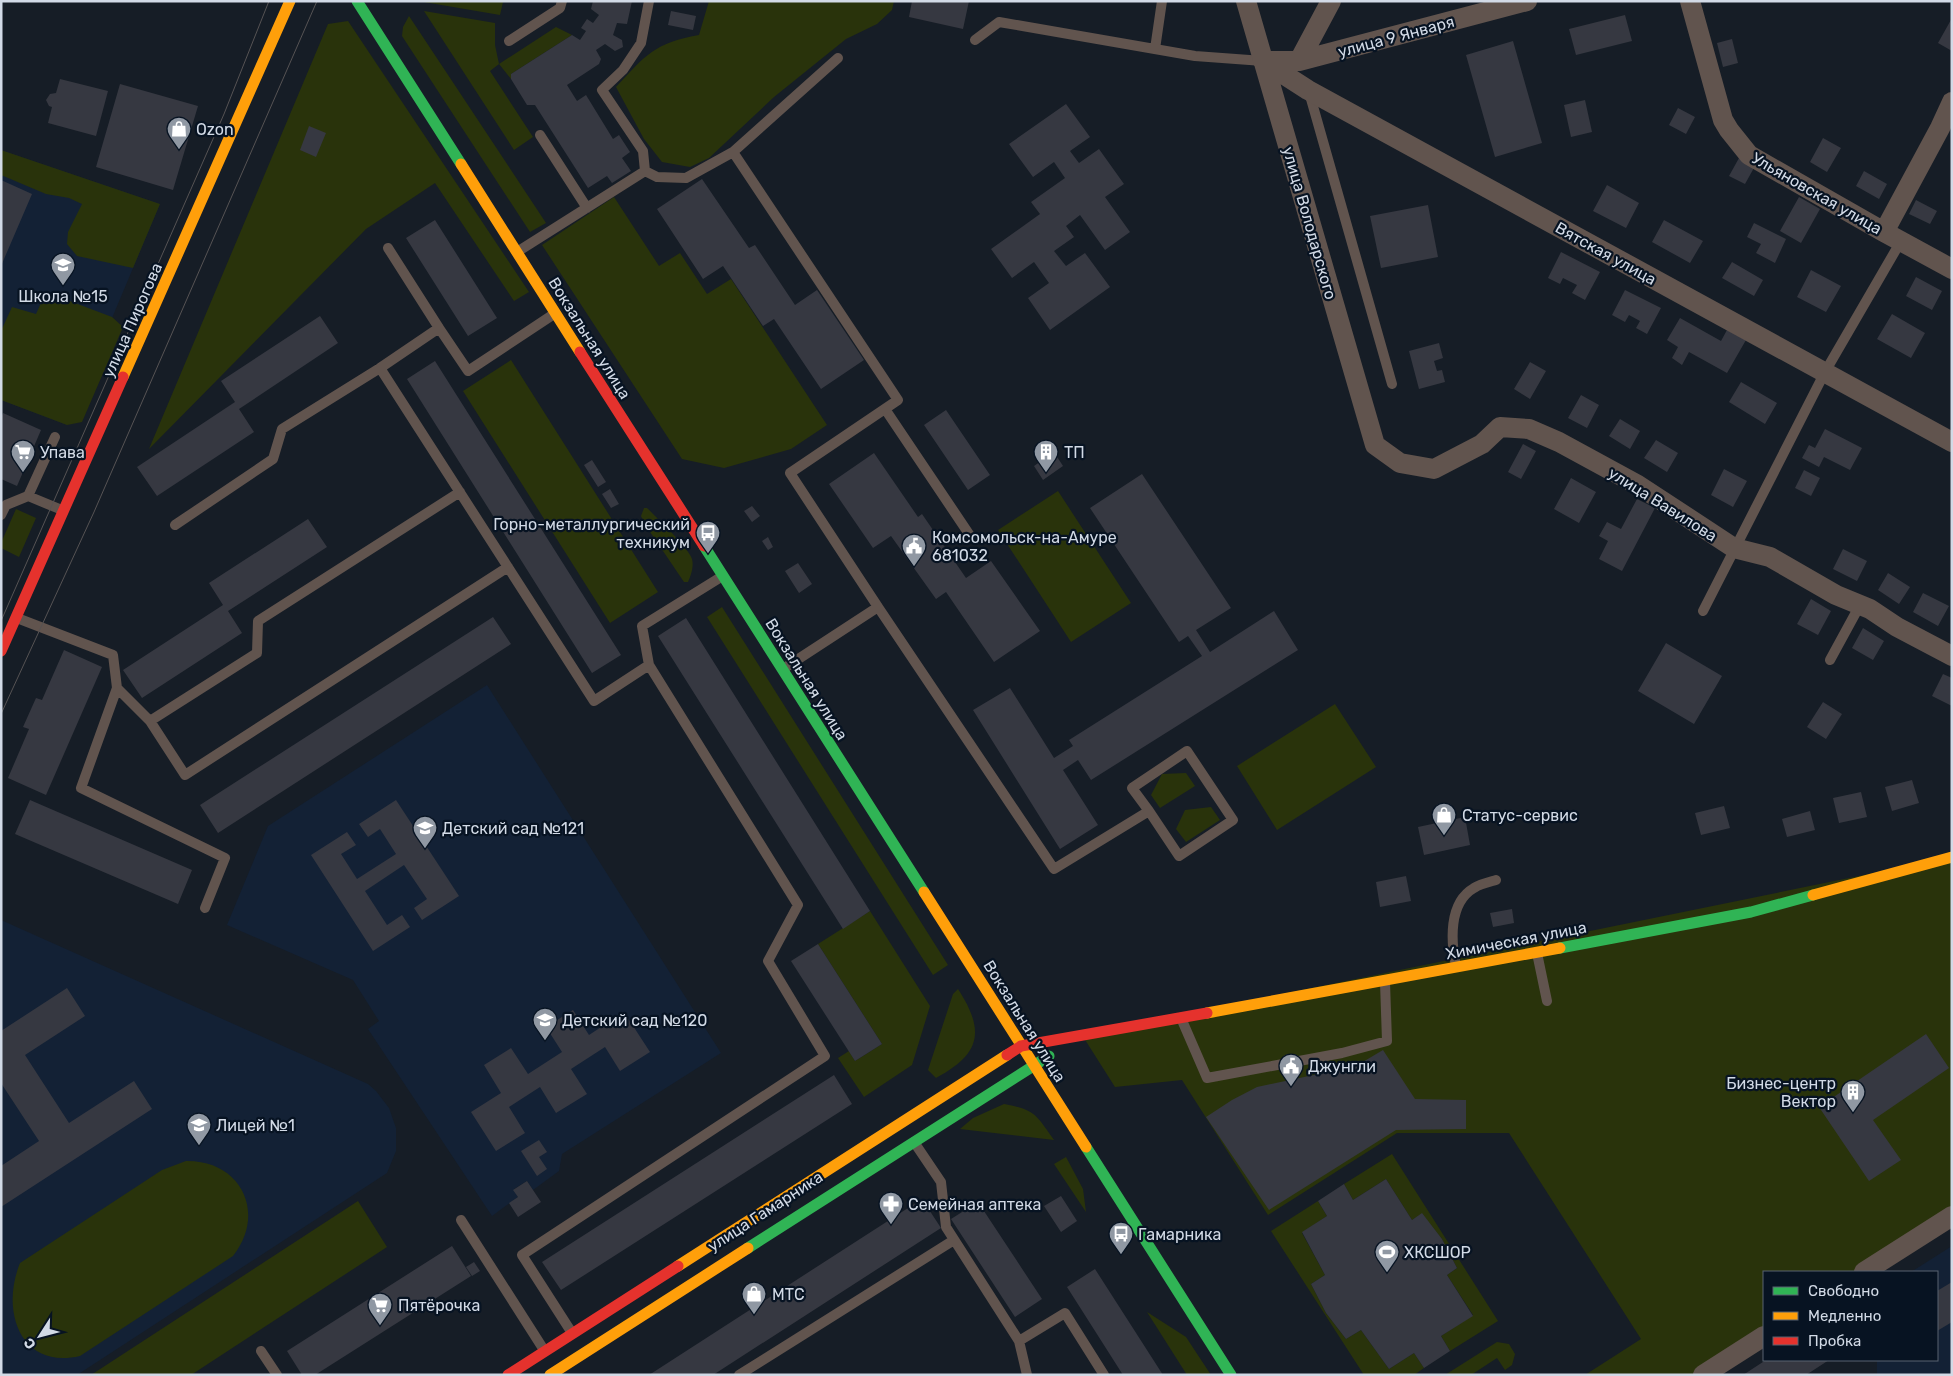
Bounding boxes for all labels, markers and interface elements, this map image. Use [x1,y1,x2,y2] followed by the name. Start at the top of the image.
[1336,12,1456,61] street label: улица 9 Января
[166,116,192,150] shop icon: Ozon
[196,120,234,139] place label: Ozon
[1279,144,1340,302] street label: улица Володарского
[1748,148,1885,238] street label: Ульяновская улица
[1552,218,1660,289] street label: Вятская улица
[50,252,76,286] school or university icon: Школа №15
[99,260,166,380] street label: улица Пирогова
[544,274,635,403] street label: Вокзальная улица
[18,287,108,306] place label: Школа №15
[10,439,36,473] supermarket icon: Упава
[1033,439,1059,473] building icon: ТП
[40,443,85,462] place label: Упава
[1064,443,1085,462] place label: ТП
[1605,463,1721,545] street label: улица Вавилова
[493,515,690,552] place label: Горно-металлургический техникум
[695,520,721,554] bus stop icon: Горно-металлургический техникум
[932,528,1117,565] place label: Комсомольск-на-Амуре 681032
[901,533,927,567] public building icon: Комсомольск-на-Амуре 681032
[761,615,852,744] street label: Вокзальная улица
[1431,802,1457,836] shop icon: Статус-сервис
[1462,806,1578,825] place label: Статус-сервис
[412,815,438,849] school or university icon: Детский сад №121
[442,819,584,838] place label: Детский сад №121
[1444,918,1588,963] street label: Химическая улица
[979,957,1070,1086] street label: Вокзальная улица
[532,1007,558,1041] school or university icon: Детский сад №120
[562,1011,707,1030] place label: Детский сад №120
[1278,1053,1304,1087] public building icon: Джунгли
[1308,1057,1376,1076] place label: Джунгли
[1726,1074,1836,1111] place label: Бизнес-центр Вектор
[1840,1079,1866,1113] building icon: Бизнес-центр Вектор
[186,1112,212,1146] school or university icon: Лицей №1
[216,1116,295,1135] place label: Лицей №1
[704,1167,826,1256] street label: улица Гамарника
[878,1191,904,1225] pharmacy icon: Семейная аптека
[908,1195,1041,1214] place label: Семейная аптека
[1108,1221,1134,1255] bus stop icon: Гамарника
[1138,1225,1221,1244] place label: Гамарника
[1374,1239,1400,1273] sports icon: ХКСШОР
[1404,1243,1471,1262] place label: ХКСШОР
[1763,1271,1938,1361] legend
[741,1281,767,1315] shop icon: МТС
[1808,1282,1879,1300] text: Свободно
[772,1285,805,1304] place label: МТС
[367,1292,393,1326] supermarket icon: Пятёрочка
[398,1296,480,1315] place label: Пятёрочка
[1808,1307,1881,1325] text: Медленно
[15,1311,65,1361] north arrow
[1808,1332,1861,1350] text: Пробка
[20,1334,40,1352] text: С

